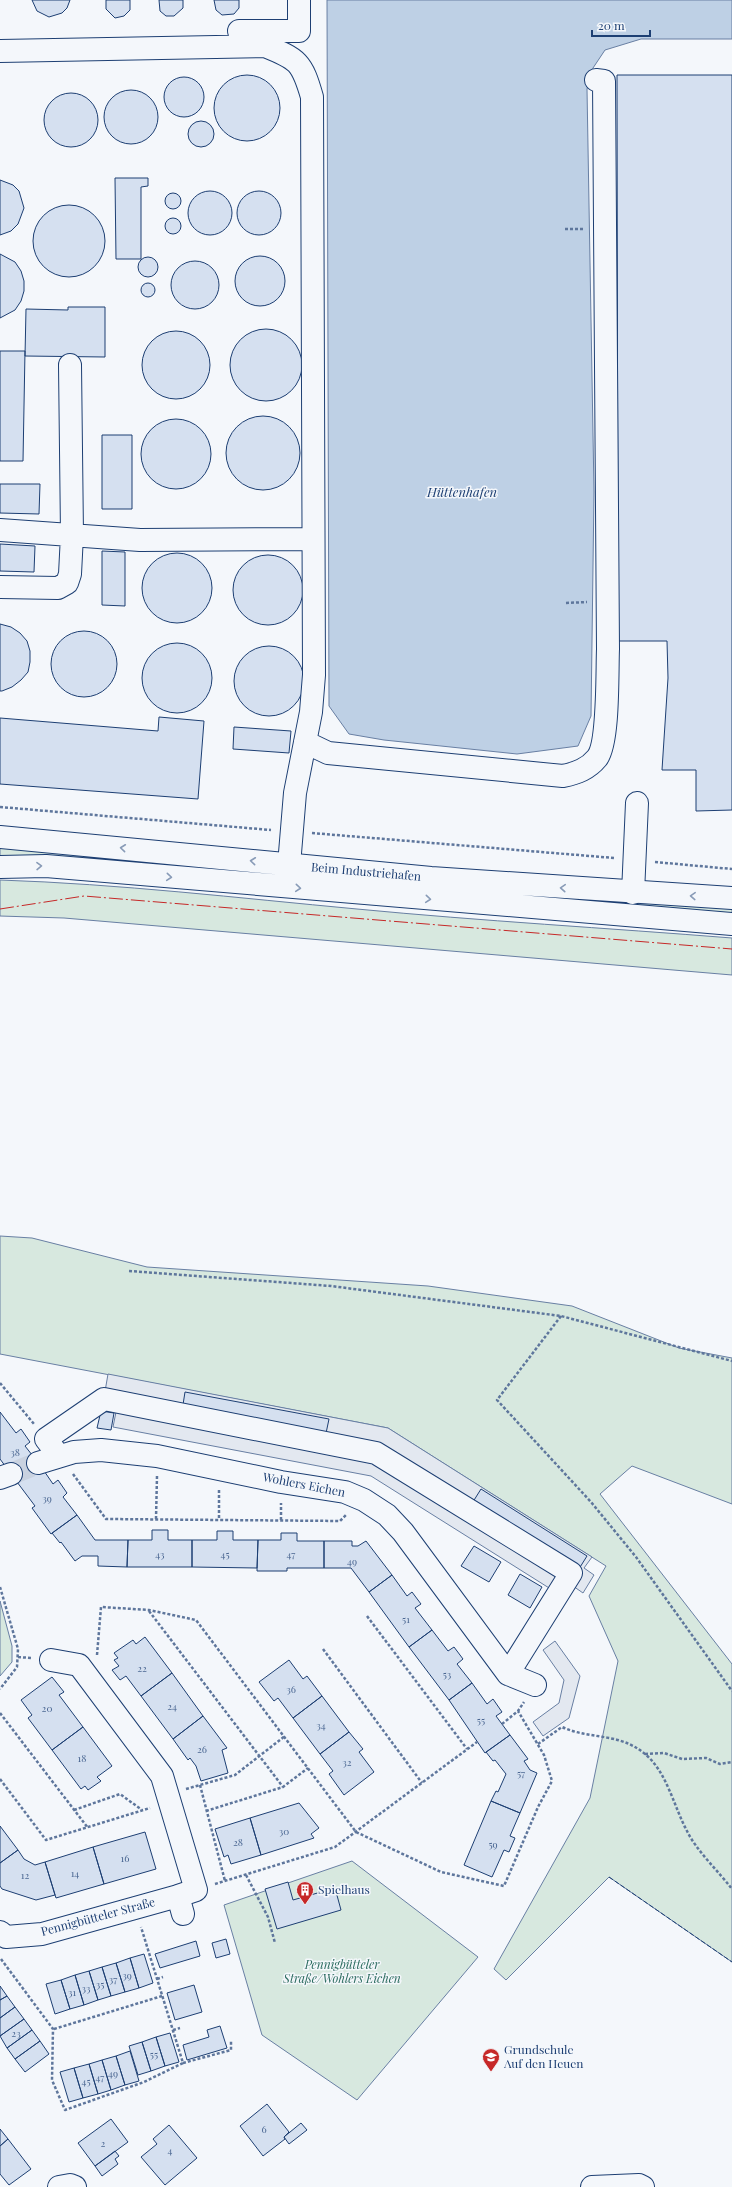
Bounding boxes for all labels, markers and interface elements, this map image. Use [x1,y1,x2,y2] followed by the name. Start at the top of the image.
[592,12,650,38] scale bar
[598,17,625,33] text: 20 m
[426,483,497,500] water label: Hüttenhafen
[120,844,126,853] one-way arrow
[249,857,256,866] one-way arrow
[310,858,422,884] street label: Beim Industriehafen
[36,862,42,870] one-way arrow
[166,872,172,881] one-way arrow
[295,883,301,892] one-way arrow
[560,884,566,893] one-way arrow
[690,892,696,901] one-way arrow
[425,895,431,904] one-way arrow
[10,1445,20,1459] house number: 38
[261,1468,347,1500] street label: Wohlers Eichen
[42,1491,52,1505] house number: 39
[155,1547,165,1561] house number: 43
[220,1547,230,1561] house number: 45
[287,1547,295,1561] house number: 47
[347,1554,357,1568] house number: 49
[402,1612,410,1626] house number: 51
[137,1661,147,1675] house number: 22
[443,1667,452,1681] house number: 53
[286,1682,296,1696] house number: 36
[167,1699,177,1713] house number: 24
[42,1701,52,1715] house number: 20
[477,1713,485,1727] house number: 55
[316,1718,326,1732] house number: 34
[197,1742,207,1756] house number: 26
[78,1751,86,1765] house number: 18
[342,1755,352,1769] house number: 32
[517,1766,525,1780] house number: 57
[279,1824,289,1838] house number: 30
[233,1835,243,1849] house number: 28
[488,1837,498,1851] house number: 59
[121,1851,129,1865] house number: 16
[71,1866,79,1880] house number: 14
[21,1868,29,1882] house number: 12
[295,1880,315,1905] building icon: Spielhaus
[318,1881,370,1897] place label: Spielhaus
[39,1893,157,1939] street label: Pennigbütteler Straße
[282,1956,401,1986] park label: Pennigbütteler Straße/Wohlers Eichen
[122,1968,132,1982] house number: 39
[109,1972,117,1986] house number: 37
[96,1977,104,1991] house number: 35
[81,1981,91,1995] house number: 33
[68,1985,76,1999] house number: 31
[11,2026,21,2040] house number: 23
[503,2041,584,2071] place label: Grundschule Auf den Heuen
[150,2047,158,2061] house number: 55
[481,2047,501,2072] school or university icon: Grundschule Auf den Heuen
[108,2066,118,2080] house number: 49
[96,2070,104,2084] house number: 47
[81,2074,91,2088] house number: 45
[261,2122,267,2136] house number: 6
[101,2136,106,2150] house number: 2
[168,2143,173,2157] house number: 4

